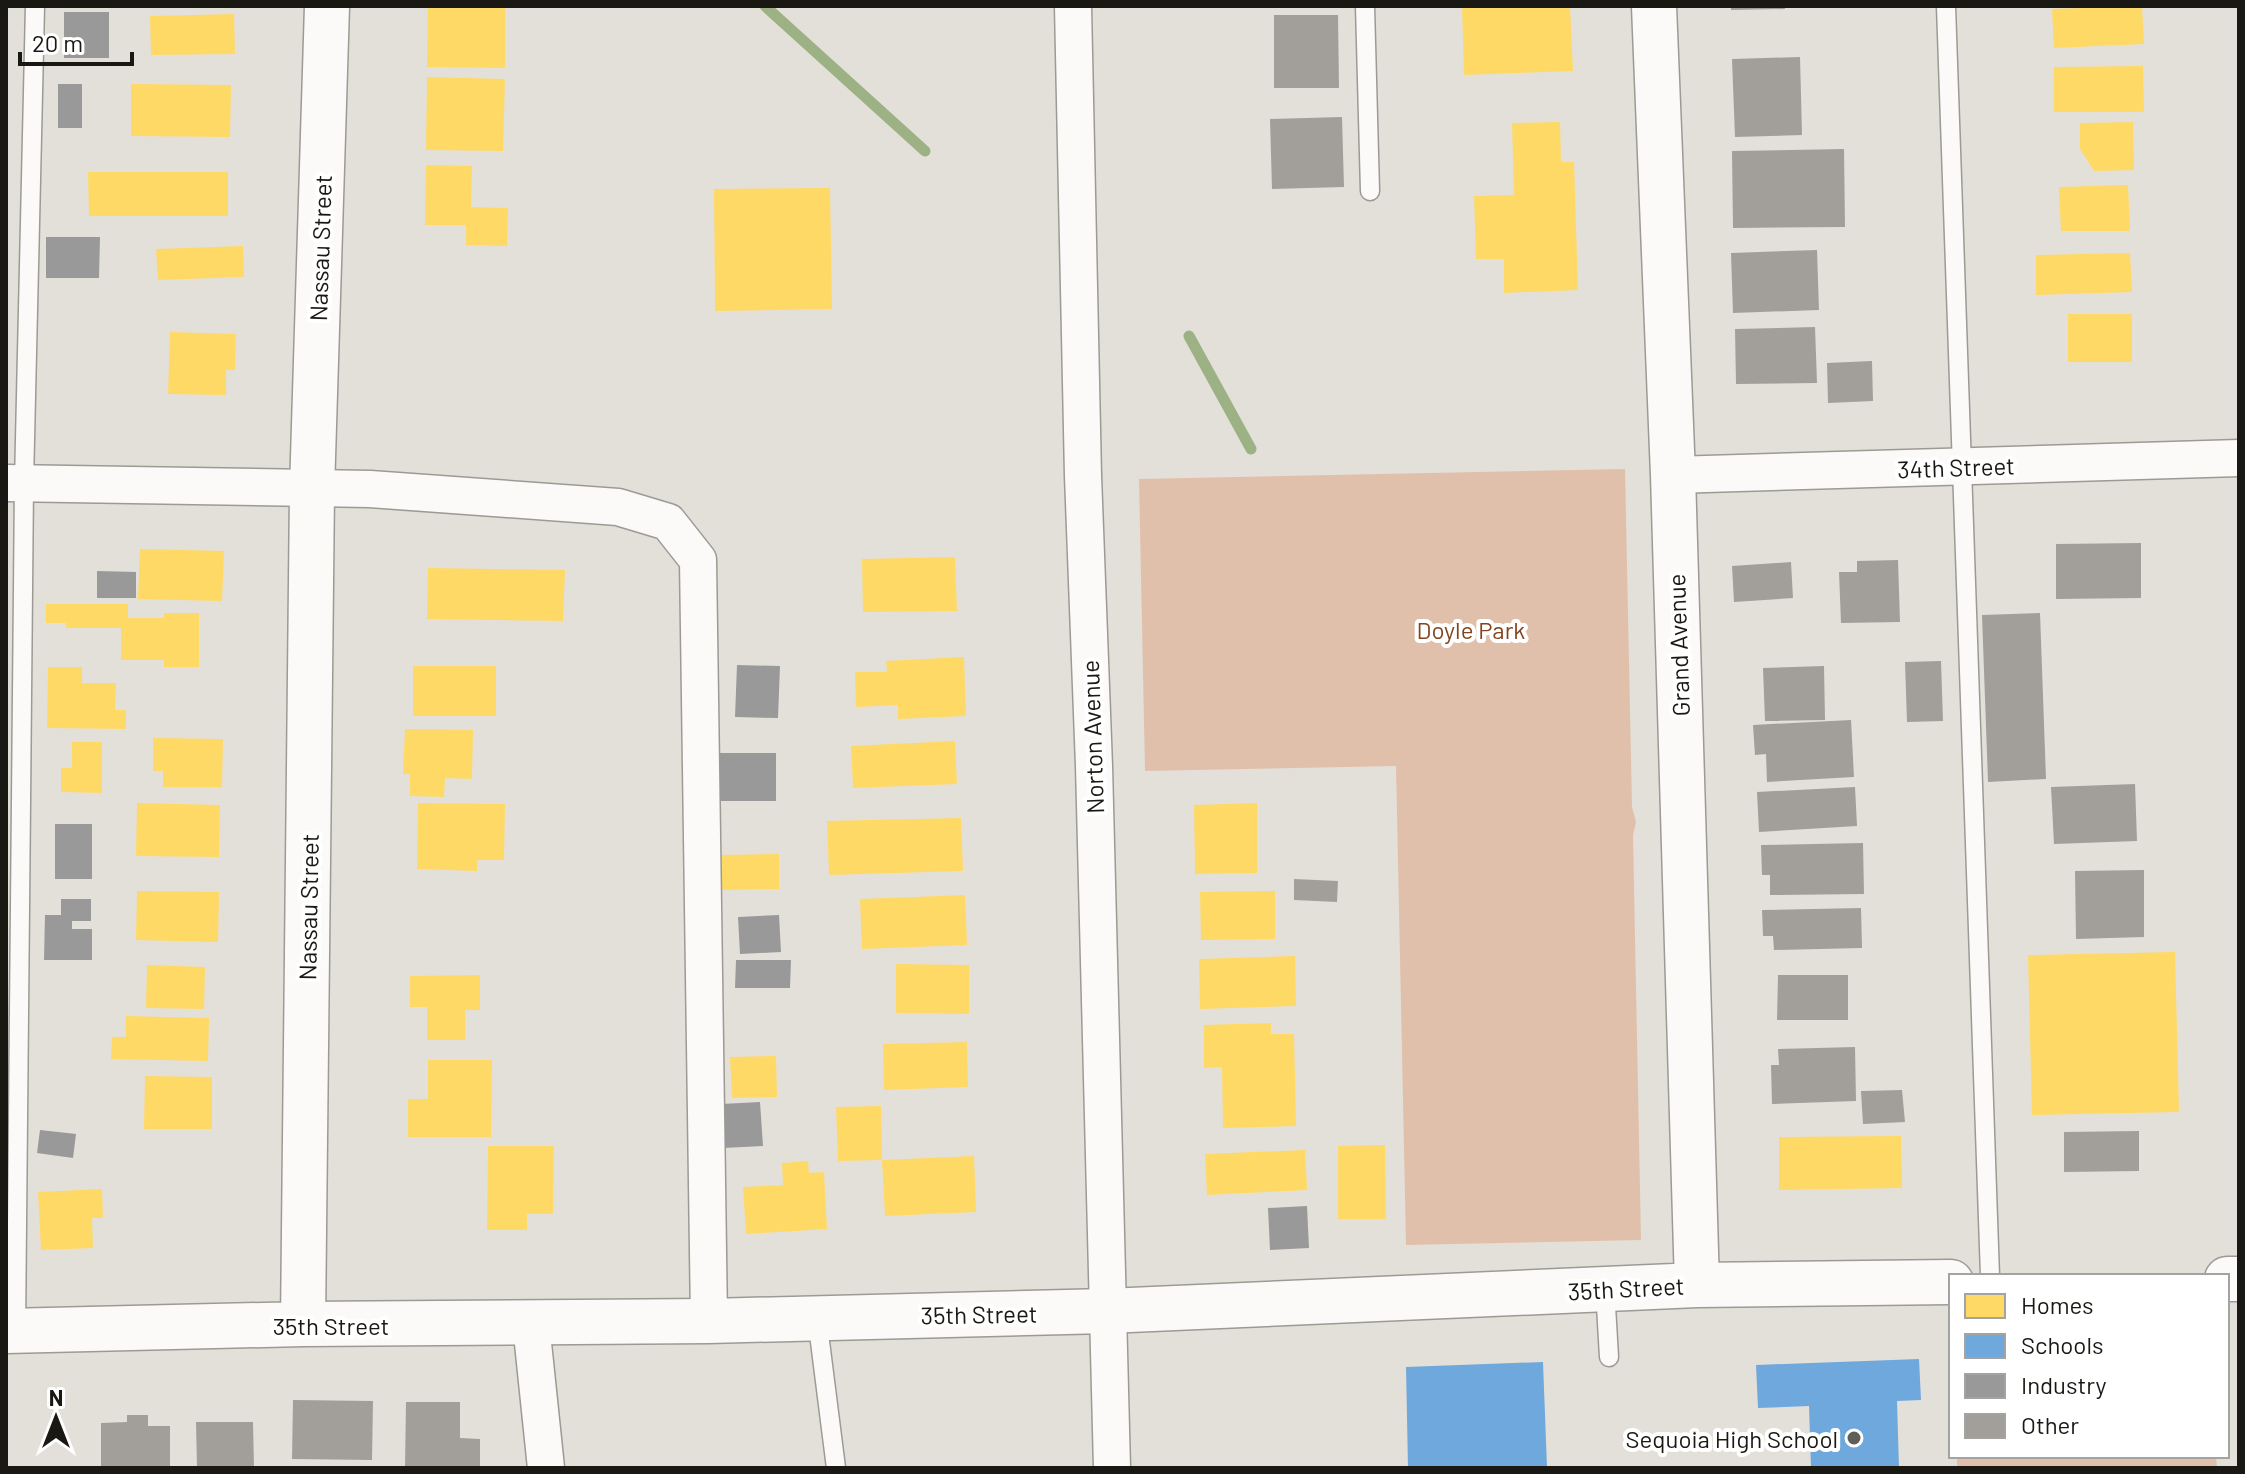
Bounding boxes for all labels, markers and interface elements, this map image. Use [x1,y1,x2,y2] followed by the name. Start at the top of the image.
[20,16,132,66] scale bar
[32,28,83,57] text: 20 m
[303,174,337,322] street label: Nassau Street
[1897,450,2015,484] street label: 34th Street
[1661,573,1695,717] street label: Grand Avenue
[1417,615,1525,644] park label: Doyle Park
[1075,660,1109,814] street label: Norton Avenue
[292,833,324,981] street label: Nassau Street
[1567,1270,1685,1306] street label: 35th Street
[1949,1274,2229,1458] legend
[2021,1290,2094,1319] text: Homes
[920,1298,1038,1330] street label: 35th Street
[273,1311,389,1340] street label: 35th Street
[2021,1330,2104,1359] text: Schools
[2021,1370,2107,1399] text: Industry
[16,1378,96,1458] north arrow
[49,1384,63,1410] text: N
[2021,1410,2079,1439] text: Other
[1625,1424,1838,1453] place label: Sequoia High School
[1845,1429,1863,1447] marker: Sequoia High School

